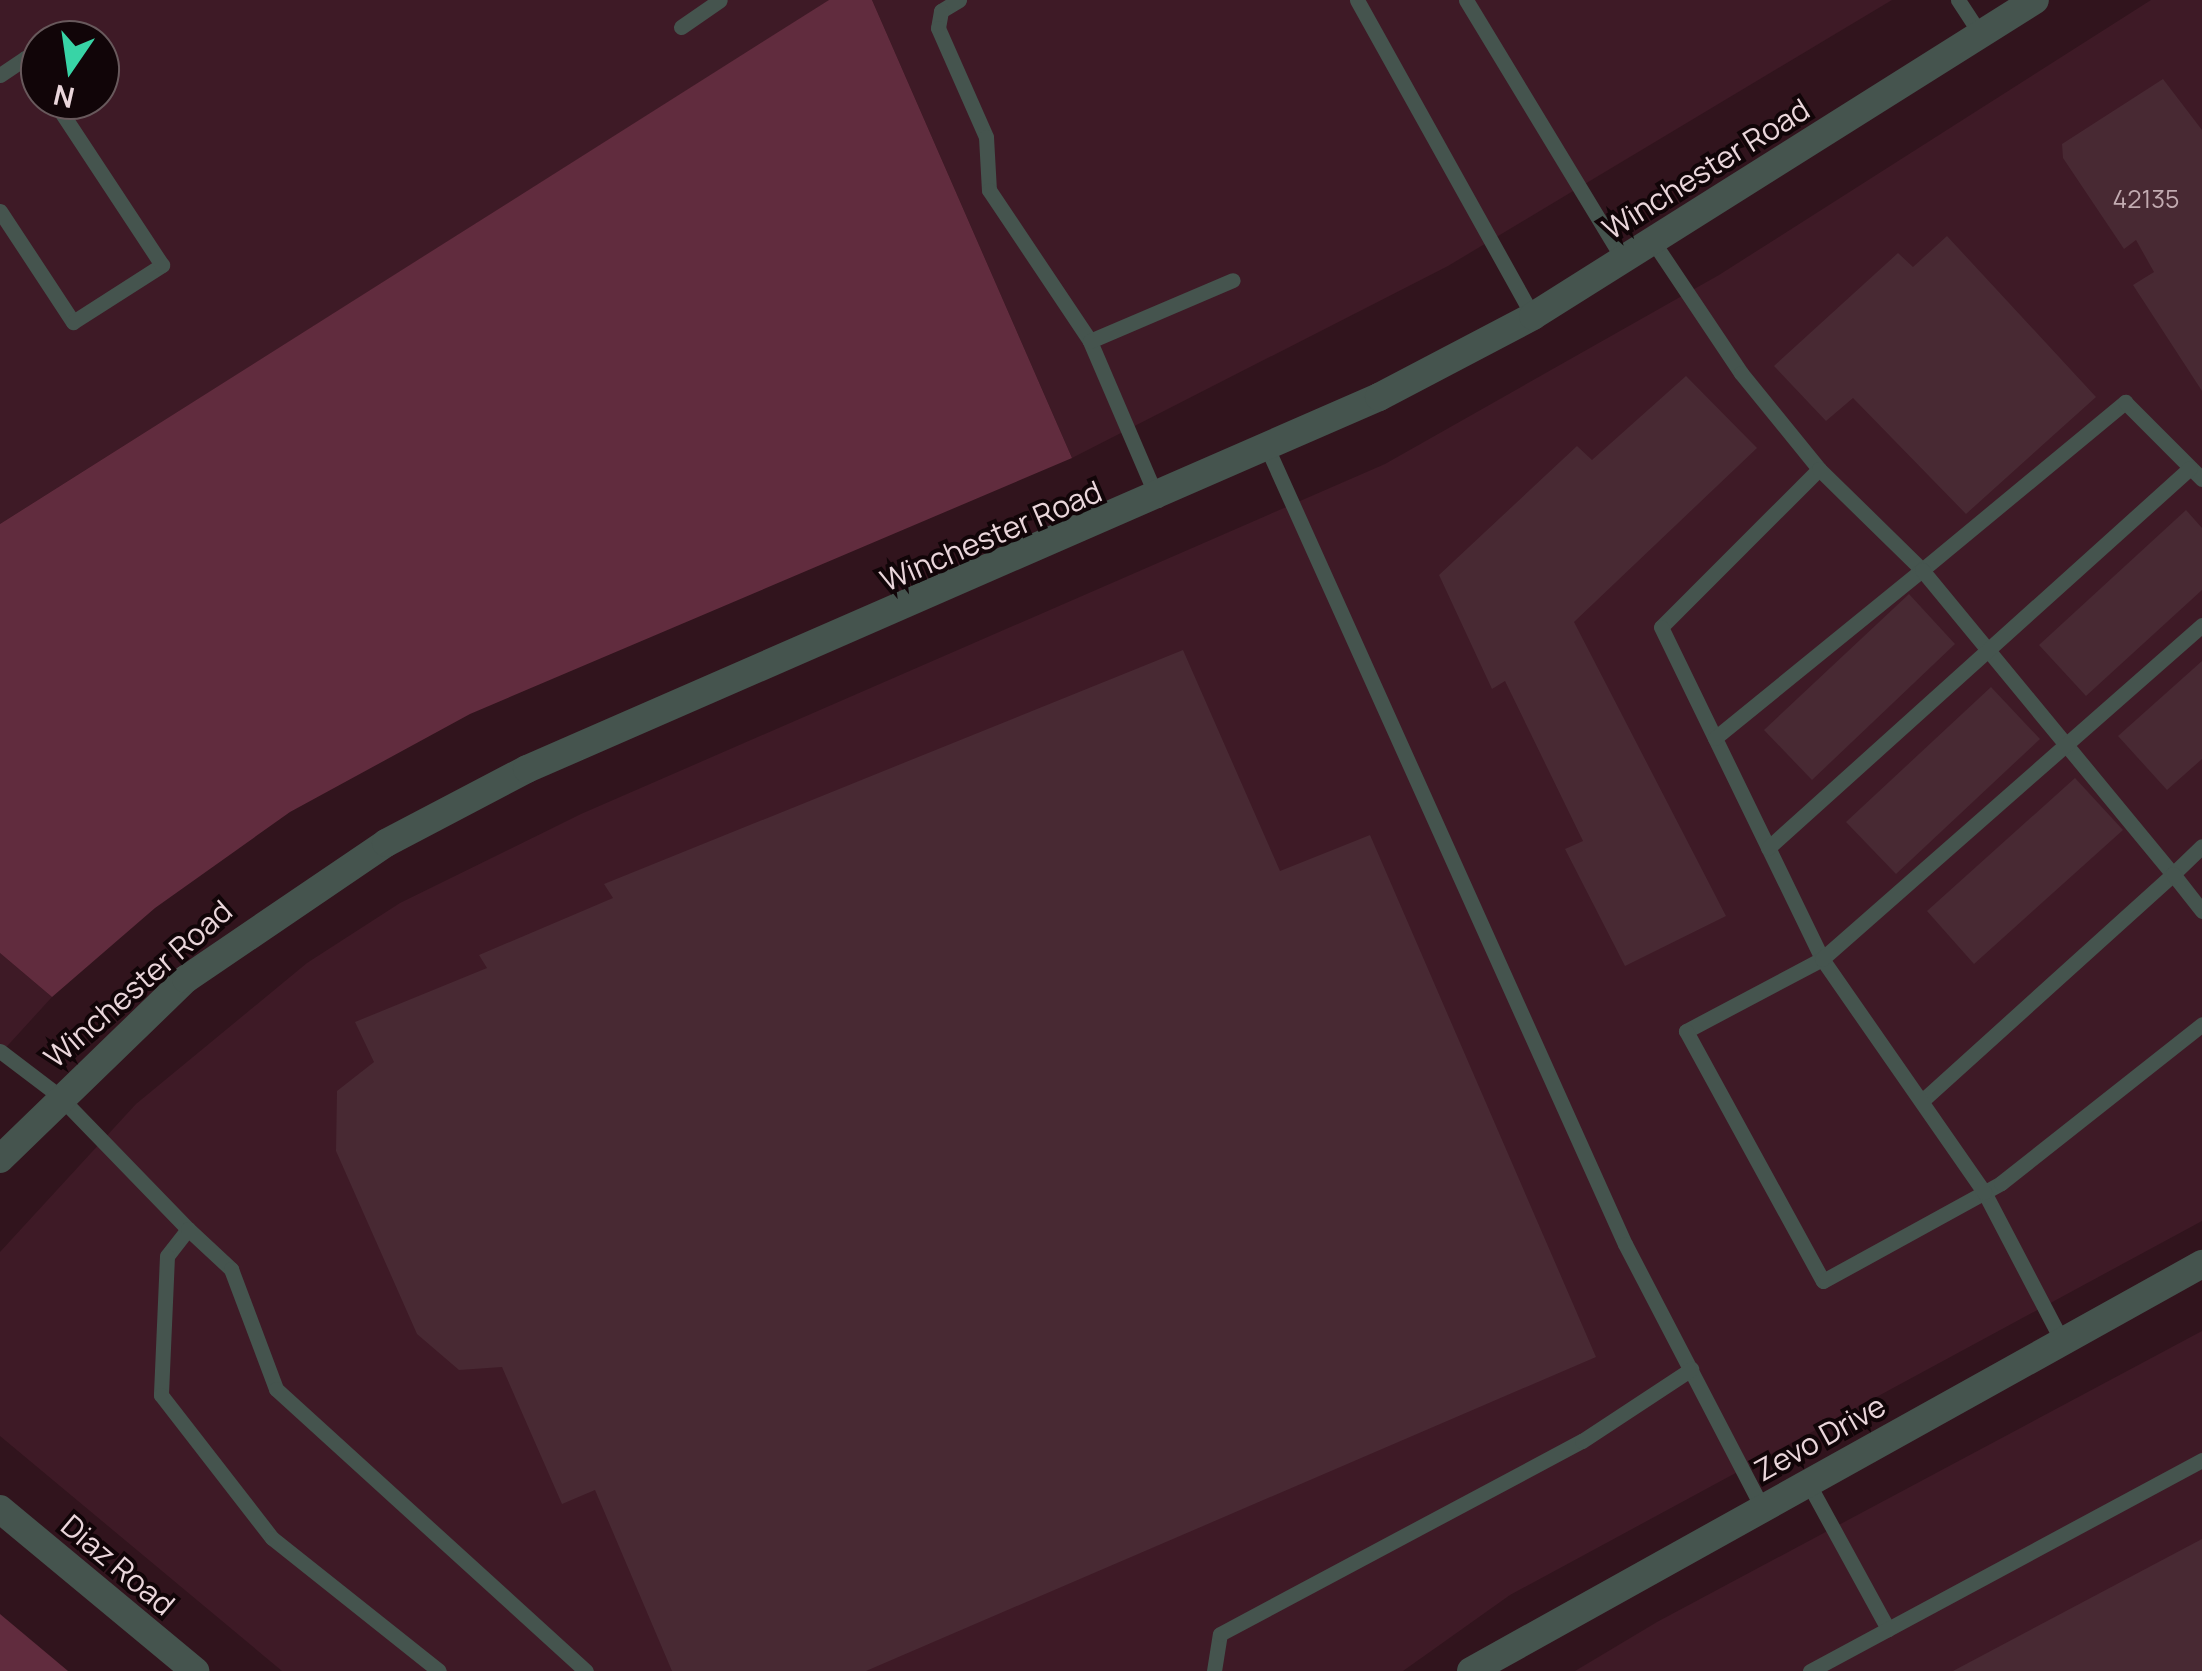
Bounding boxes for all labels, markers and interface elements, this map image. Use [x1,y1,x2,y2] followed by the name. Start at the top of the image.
[20,20,120,120] north arrow
[50,77,78,118] text: N
[1596,91,1816,247] street label: Winchester Road
[2113,184,2179,214] house number: 42135
[875,473,1107,599] street label: Winchester Road
[37,893,239,1075] street label: Winchester Road
[1748,1387,1892,1489] street label: Zevo Drive
[54,1507,182,1623] street label: Diaz Road

